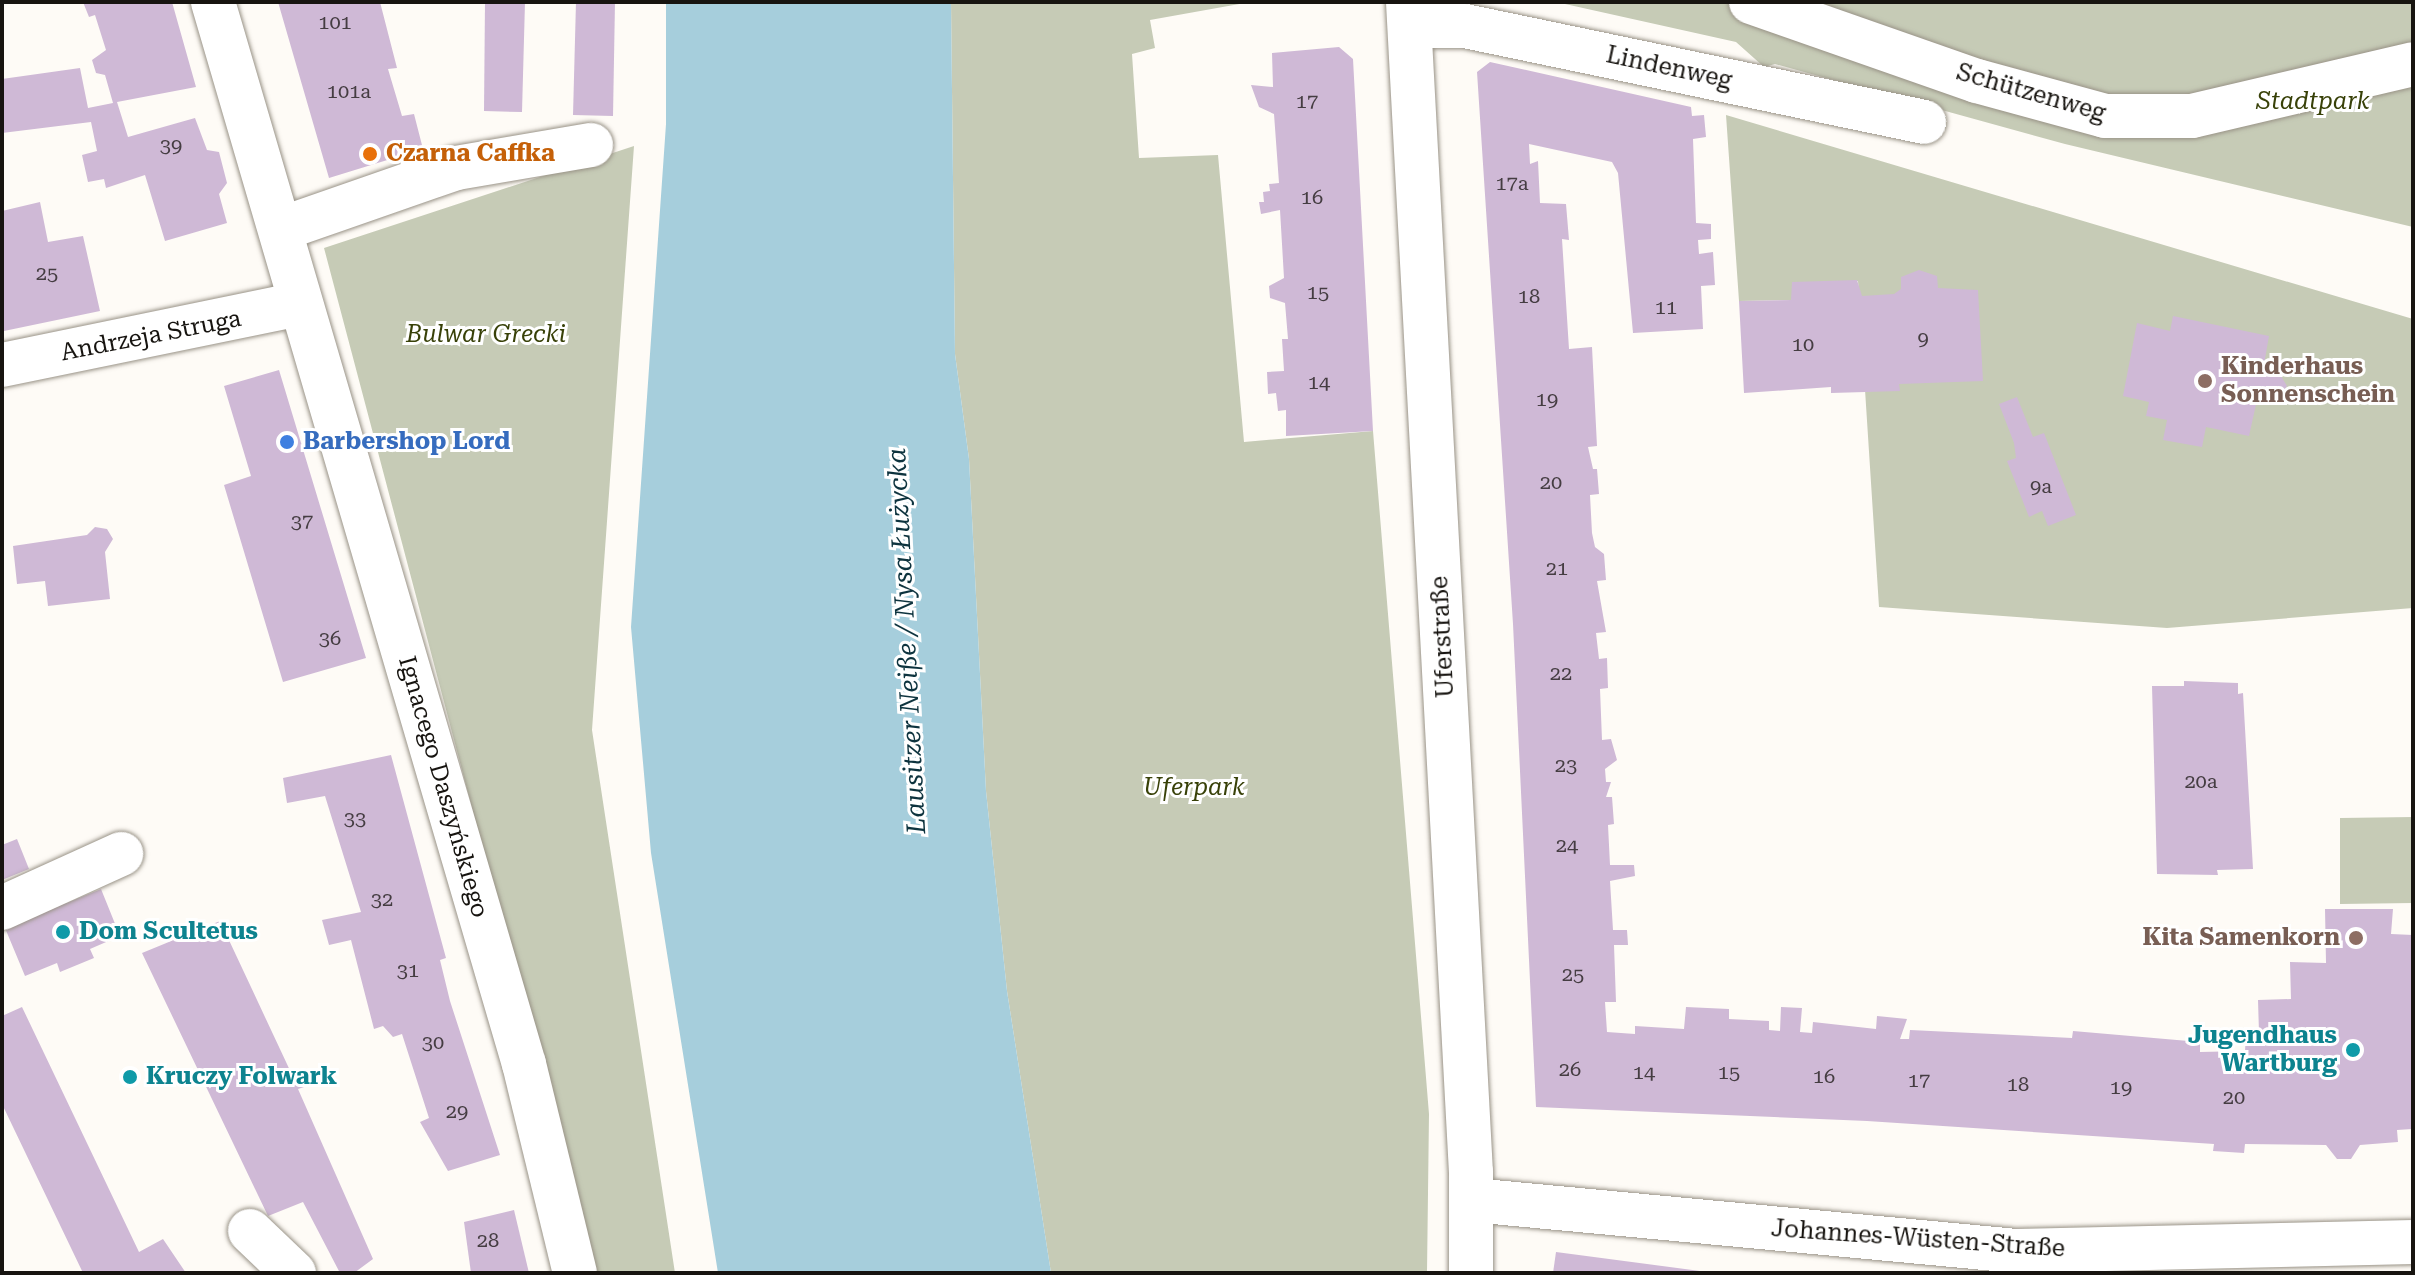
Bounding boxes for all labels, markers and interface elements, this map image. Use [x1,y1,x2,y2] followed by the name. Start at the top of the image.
[318,10,352,34] house number: 101
[1603,41,1735,95] street label: Lindenweg
[1953,58,2109,128] street label: Schützenweg
[327,79,371,103] house number: 101a
[2256,88,2370,116] park label: Stadtpark
[1296,89,1318,113] house number: 17
[160,133,182,157] house number: 39
[386,140,555,168] place label: Czarna Caffka
[361,145,379,163] marker: Czarna Caffka
[1495,171,1529,195] house number: 17a
[1301,185,1323,209] house number: 16
[36,261,58,285] house number: 25
[1307,280,1329,304] house number: 15
[1518,284,1540,308] house number: 18
[1655,295,1677,319] house number: 11
[58,304,244,368] street label: Andrzeja Struga
[406,321,566,349] park label: Bulwar Grecki
[1917,326,1929,350] house number: 9
[1792,332,1814,356] house number: 10
[2221,353,2395,409] place label: Kinderhaus Sonnenschein
[1308,370,1330,394] house number: 14
[2196,372,2214,390] marker: Kinderhaus Sonnenschein
[1536,387,1558,411] house number: 19
[303,428,510,456] place label: Barbershop Lord
[278,433,296,451] marker: Barbershop Lord
[881,447,933,835] water label: Lausitzer Neiße / Nysa Łużycka
[1540,470,1562,494] house number: 20
[2030,474,2052,498] house number: 9a
[291,509,313,533] house number: 37
[1546,556,1568,580] house number: 21
[1425,575,1461,699] street label: Uferstraße
[319,626,341,650] house number: 36
[392,653,494,921] street label: Ignacego Daszyńskiego
[1550,661,1572,685] house number: 22
[1555,753,1577,777] house number: 23
[2184,769,2218,793] house number: 20a
[1143,774,1245,802] park label: Uferpark
[344,806,366,830] house number: 33
[1556,833,1578,857] house number: 24
[371,887,393,911] house number: 32
[79,918,258,946] place label: Dom Scultetus
[54,923,72,941] marker: Dom Scultetus
[2143,924,2340,952] place label: Kita Samenkorn
[2347,929,2365,947] marker: Kita Samenkorn
[397,958,419,982] house number: 31
[1562,962,1584,986] house number: 25
[2188,1022,2337,1078] place label: Jugendhaus Wartburg
[422,1030,444,1054] house number: 30
[2344,1041,2362,1059] marker: Jugendhaus Wartburg
[1559,1057,1581,1081] house number: 26
[1633,1060,1655,1084] house number: 14
[1718,1060,1740,1084] house number: 15
[146,1063,337,1091] place label: Kruczy Folwark
[1813,1064,1835,1088] house number: 16
[121,1068,139,1086] marker: Kruczy Folwark
[1908,1068,1930,1092] house number: 17
[2007,1072,2029,1096] house number: 18
[2110,1075,2132,1099] house number: 19
[2223,1085,2245,1109] house number: 20
[446,1099,468,1123] house number: 29
[1770,1214,2066,1264] street label: Johannes-Wüsten-Straße
[477,1228,499,1252] house number: 28

